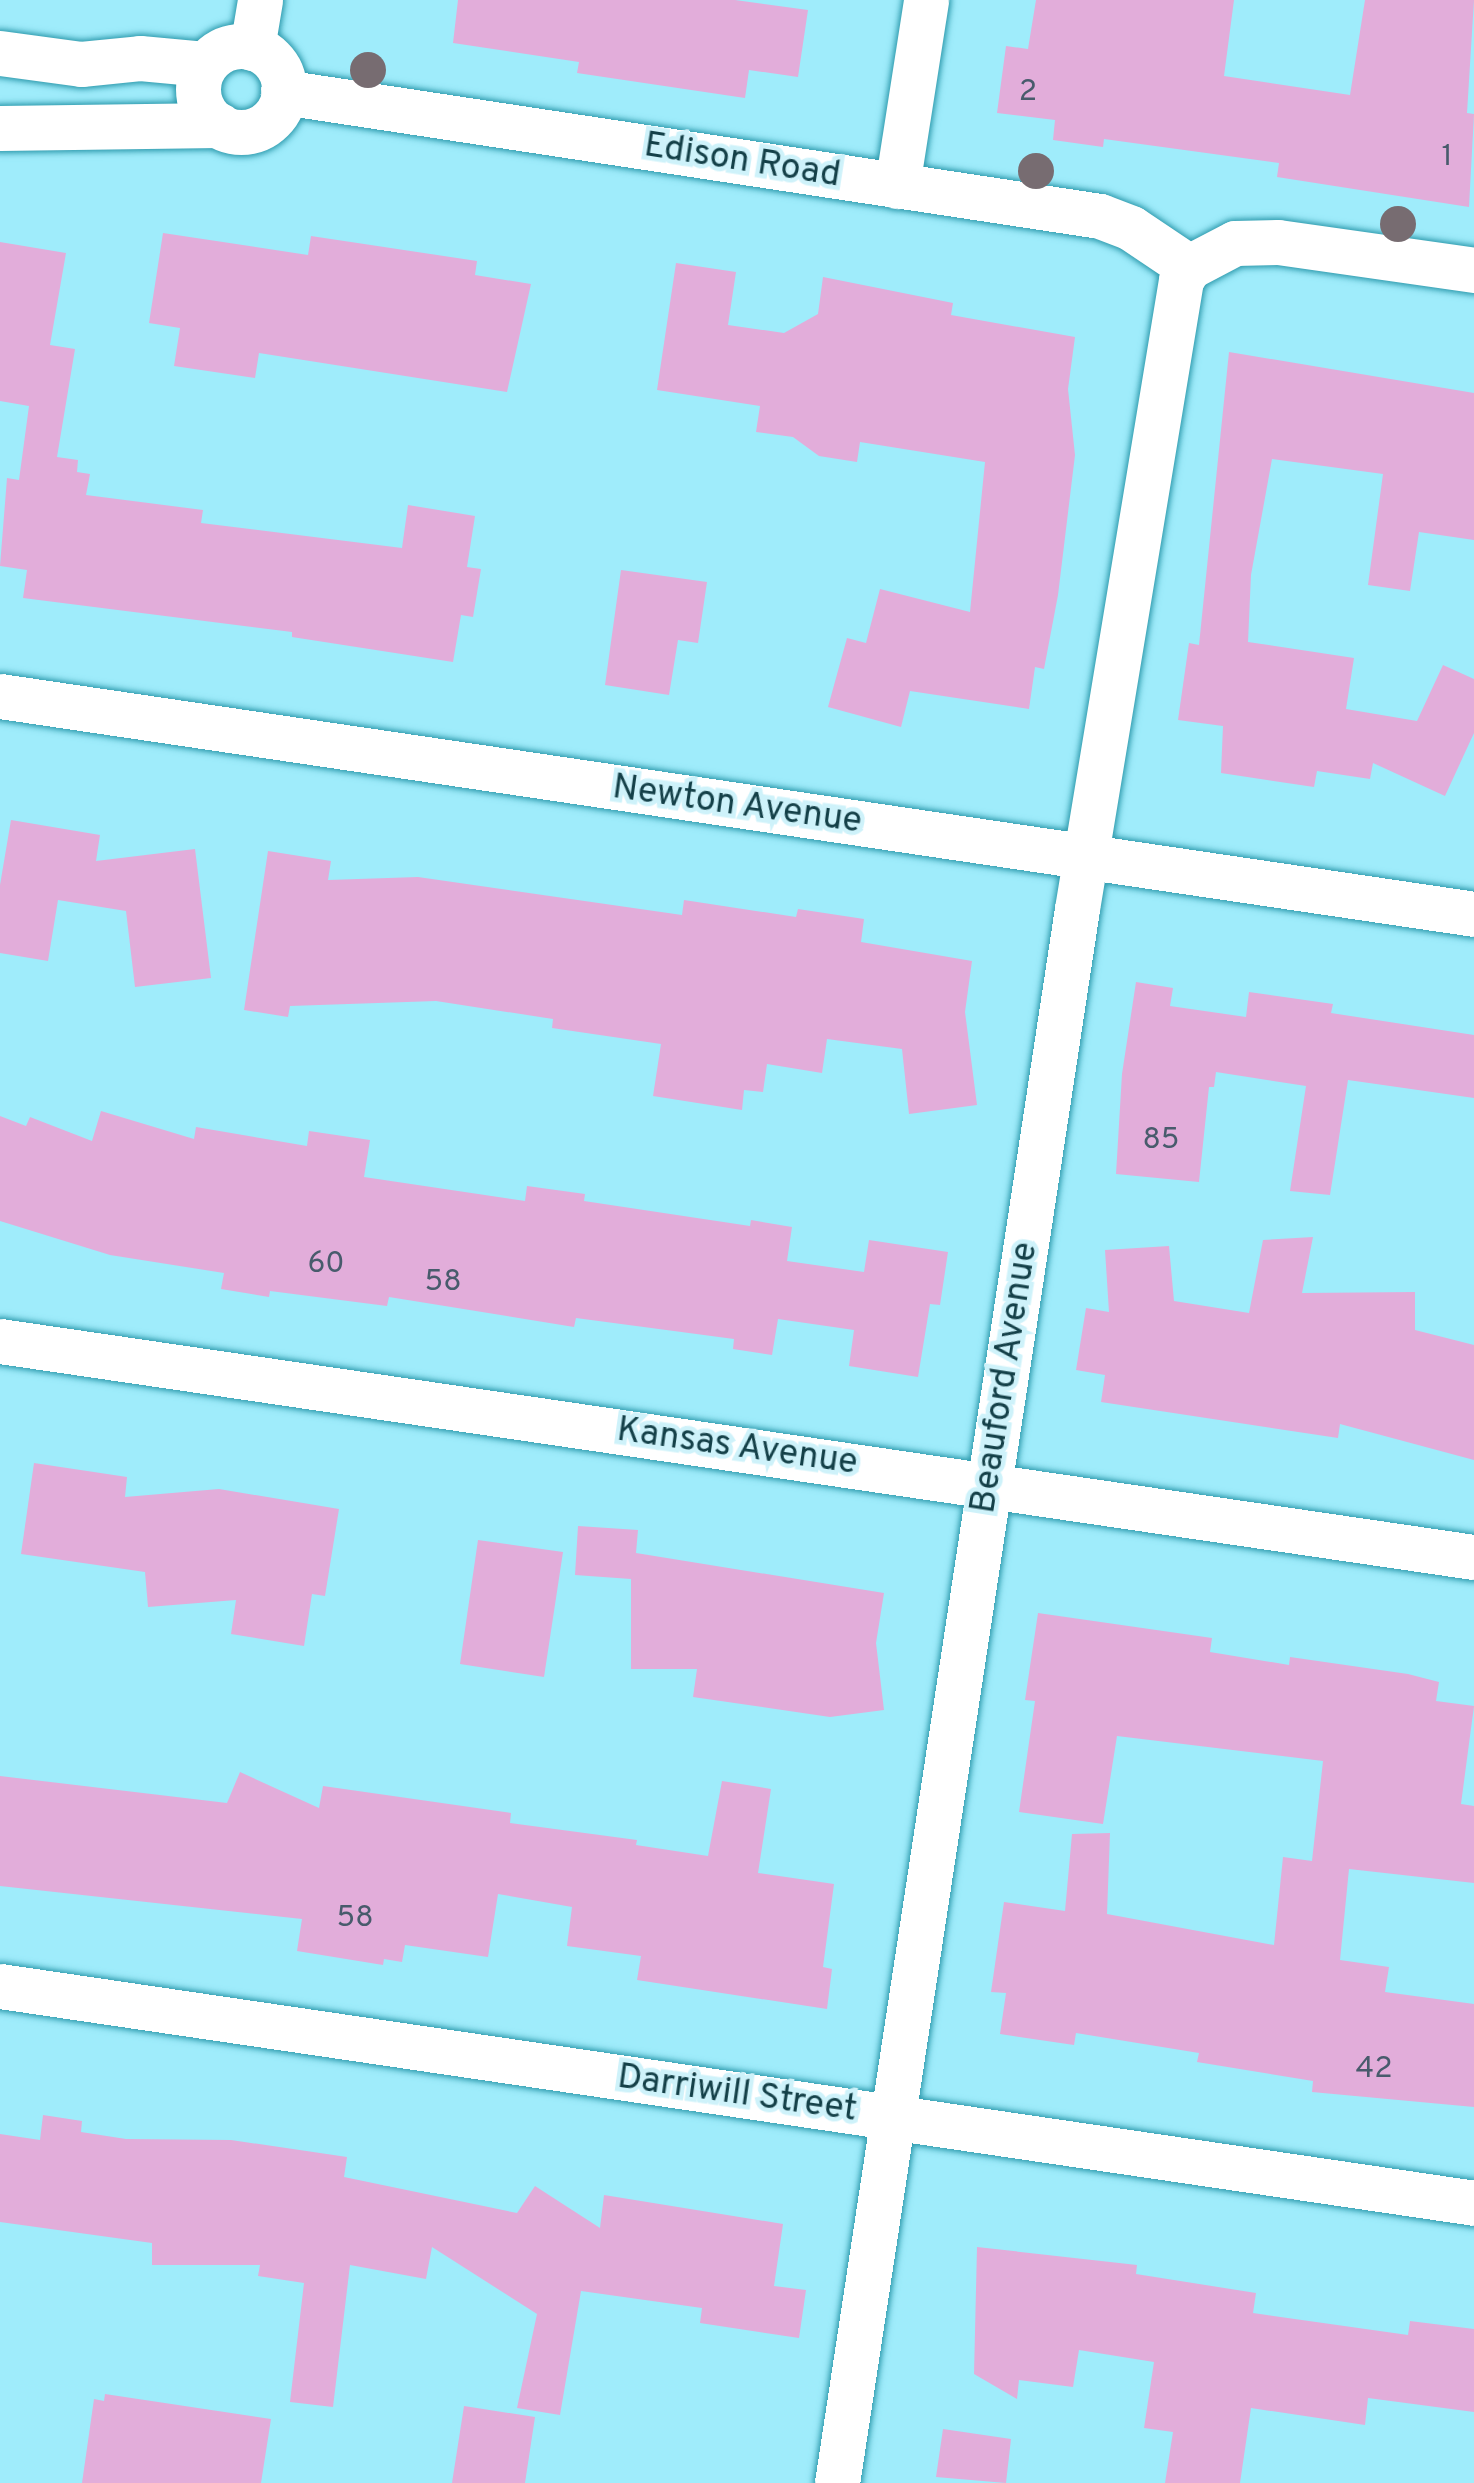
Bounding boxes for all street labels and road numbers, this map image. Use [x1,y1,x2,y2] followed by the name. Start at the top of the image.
[641,125,843,199] street label: Edison Road
[609,767,865,845] street label: Newton Avenue
[963,1239,1049,1517] street label: Beauford Avenue
[613,1410,861,1486] street label: Kansas Avenue
[614,2057,860,2133] street label: Darriwill Street

